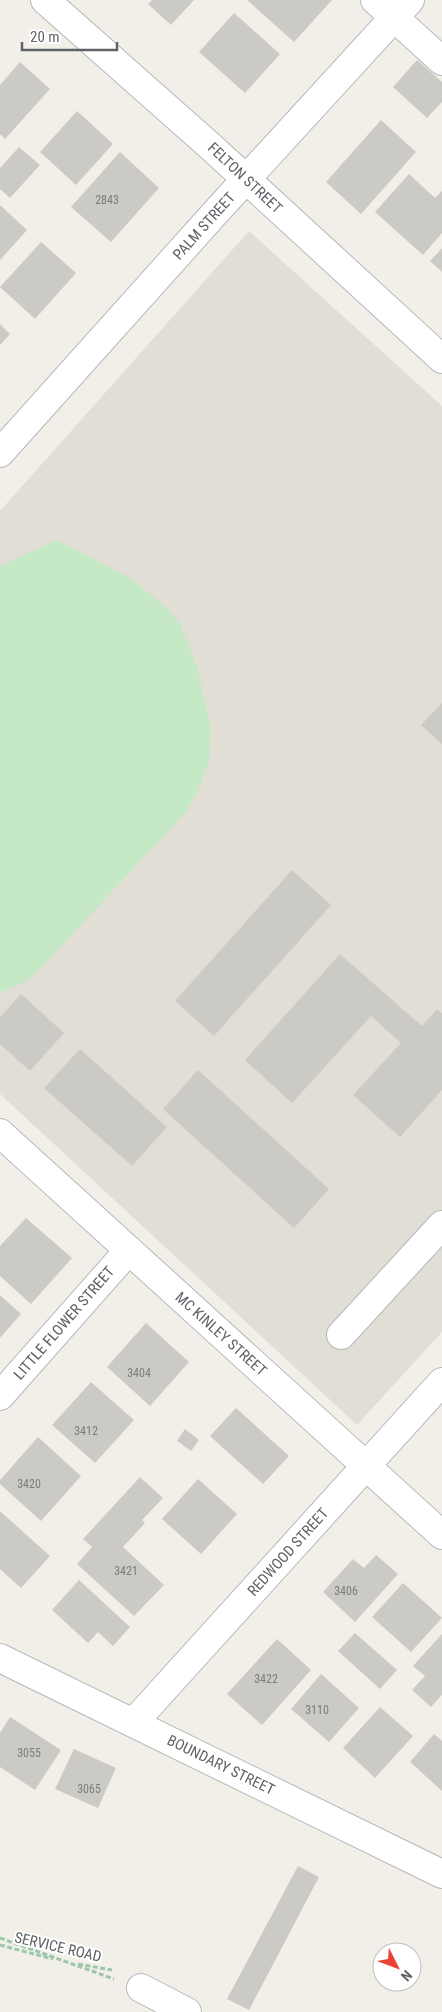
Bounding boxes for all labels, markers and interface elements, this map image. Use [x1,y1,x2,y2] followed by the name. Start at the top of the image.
[22,20,118,52] scale bar
[30,28,60,46] text: 20 m
[204,139,286,217] street label: FELTON STREET
[169,189,239,263] street label: PALM STREET
[95,193,119,207] house number: 2843
[10,1263,118,1383] street label: LITTLE FLOWER STREET
[172,1288,271,1380] street label: MC KINLEY STREET
[127,1366,151,1380] house number: 3404
[74,1424,98,1438] house number: 3412
[17,1477,41,1491] house number: 3420
[244,1504,332,1600] street label: REDWOOD STREET
[114,1564,138,1578] house number: 3421
[334,1584,358,1598] house number: 3406
[254,1672,278,1686] house number: 3422
[305,1703,329,1717] house number: 3110
[164,1731,278,1799] street label: BOUNDARY STREET
[17,1746,41,1760] house number: 3055
[77,1782,101,1796] house number: 3065
[13,1928,103,1966] street label: SERVICE ROAD
[372,1942,422,1992] north arrow
[398,1967,415,1984] text: N

